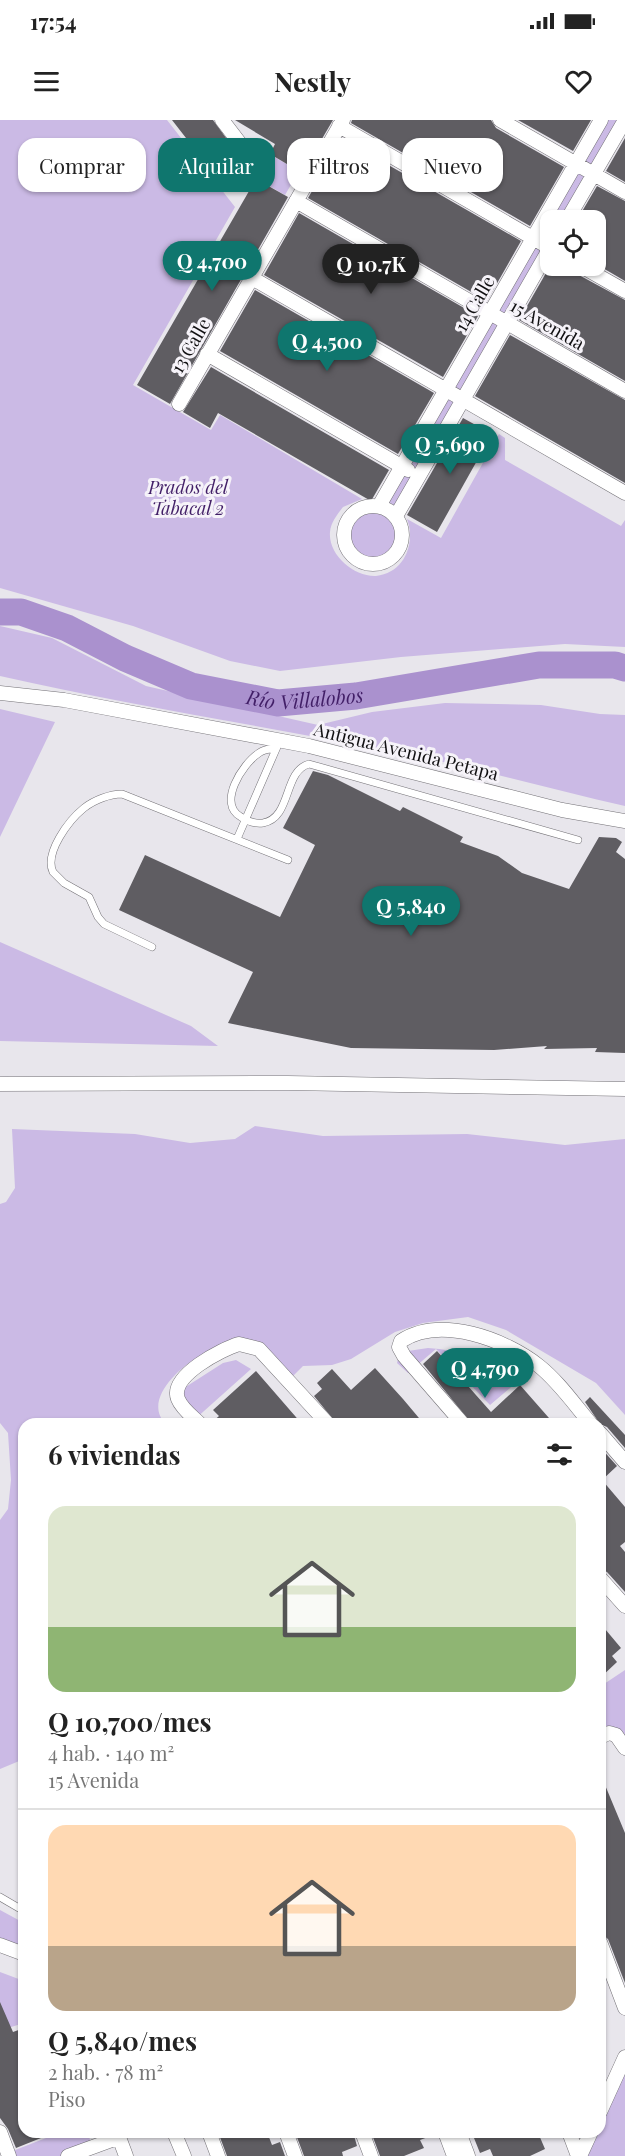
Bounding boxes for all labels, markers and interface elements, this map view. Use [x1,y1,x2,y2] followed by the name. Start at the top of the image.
[30,6,77,36] text: 17:54
[274,63,351,99] text: Nestly
[30,65,63,98] icon: menu
[562,65,595,98] icon: heart
[18,138,146,192] chip: Comprar
[158,138,275,192] chip: Alquilar
[287,138,390,192] chip: Filtros
[402,138,503,192] chip: Nuevo
[540,210,606,276] map controls
[540,210,606,276] button: locate
[157,241,267,292] pin: Q 4,700
[316,244,426,295] pin: Q 10.7K
[177,247,247,274] text: Q 4,700
[336,250,406,277] text: Q 10.7K
[449,271,500,336] street label: 14 Calle
[506,293,589,355] street label: 15 Avenida
[165,314,215,377] street label: 13 Calle
[272,321,382,372] pin: Q 4,500
[292,327,362,354] text: Q 4,500
[395,424,505,475] pin: Q 5,690
[415,430,485,457] text: Q 5,690
[147,475,229,520] park label: Prados del Tabacal 2
[243,680,365,715] water label: Río Villalobos
[311,716,501,786] street label: Antigua Avenida Petapa
[356,886,466,937] pin: Q 5,840
[376,892,446,919] text: Q 5,840
[430,1348,540,1399] pin: Q 4,790
[451,1354,519,1381] text: Q 4,790
[48,1437,181,1472] text: 6 viviendas
[543,1438,576,1471] icon: filters
[258,1545,366,1653] icon: home
[48,1704,212,1739] text: Q 10,700/mes
[48,1739,174,1766] text: 4 hab. · 140 m²
[48,1766,139,1793] text: 15 Avenida
[258,1864,366,1972] icon: home
[48,2023,197,2058] text: Q 5,840/mes
[48,2058,163,2085] text: 2 hab. · 78 m²
[48,2085,85,2112] text: Piso

